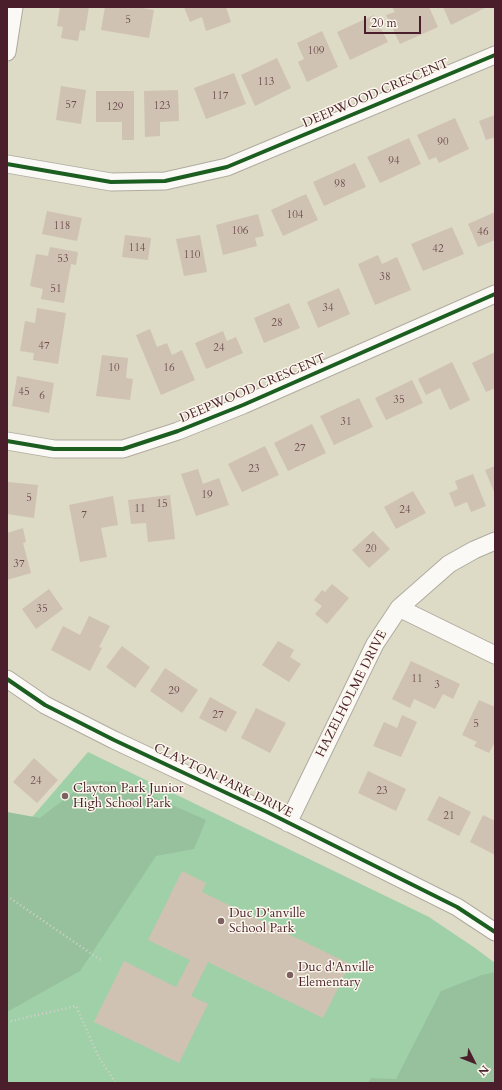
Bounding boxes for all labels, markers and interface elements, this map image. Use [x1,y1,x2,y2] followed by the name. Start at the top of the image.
[366,8,423,34] scale bar
[125,13,131,27] house number: 5
[371,15,397,31] text: 20 m
[308,44,324,58] house number: 109
[301,56,451,132] street label: DEEPWOOD CRESCENT
[258,75,274,89] house number: 113
[212,89,228,103] house number: 117
[65,98,77,112] house number: 57
[154,99,170,113] house number: 123
[107,100,123,114] house number: 129
[437,135,449,149] house number: 90
[388,154,400,168] house number: 94
[334,177,346,191] house number: 98
[287,208,303,222] house number: 104
[54,219,70,233] house number: 118
[232,224,248,238] house number: 106
[477,225,489,239] house number: 46
[129,241,145,255] house number: 114
[432,242,444,256] house number: 42
[184,248,200,262] house number: 110
[57,252,69,266] house number: 53
[379,270,391,284] house number: 38
[50,282,62,296] house number: 51
[322,301,334,315] house number: 34
[271,316,283,330] house number: 28
[38,339,50,353] house number: 47
[213,341,225,355] house number: 24
[178,351,328,427] street label: DEEPWOOD CRESCENT
[108,361,120,375] house number: 10
[163,361,175,375] house number: 16
[18,385,30,399] house number: 45
[39,389,45,403] house number: 6
[393,393,405,407] house number: 35
[340,415,352,429] house number: 31
[294,441,306,455] house number: 27
[248,462,260,476] house number: 23
[201,488,213,502] house number: 19
[26,491,32,505] house number: 5
[156,497,168,511] house number: 15
[134,502,146,516] house number: 11
[399,503,411,517] house number: 24
[81,508,87,522] house number: 7
[365,542,377,556] house number: 20
[13,557,25,571] house number: 37
[36,602,48,616] house number: 35
[313,628,391,760] street label: HAZELHOLME DRIVE
[411,672,423,686] house number: 11
[434,678,440,692] house number: 3
[168,684,180,698] house number: 29
[212,708,224,722] house number: 27
[473,717,479,731] house number: 5
[151,741,295,821] street label: CLAYTON PARK DRIVE
[30,774,42,788] house number: 24
[73,781,184,812] place label: Clayton Park Junior High School Park
[376,784,388,798] house number: 23
[60,791,70,801] marker: Clayton Park Junior High School Park
[443,809,455,823] house number: 21
[229,906,305,937] place label: Duc D'anville School Park
[216,916,226,926] marker: Duc D'anville School Park
[298,960,374,991] place label: Duc d'Anville Elementary
[285,970,295,980] marker: Duc d'Anville Elementary
[454,1042,494,1082] north arrow
[475,1062,492,1079] text: N

